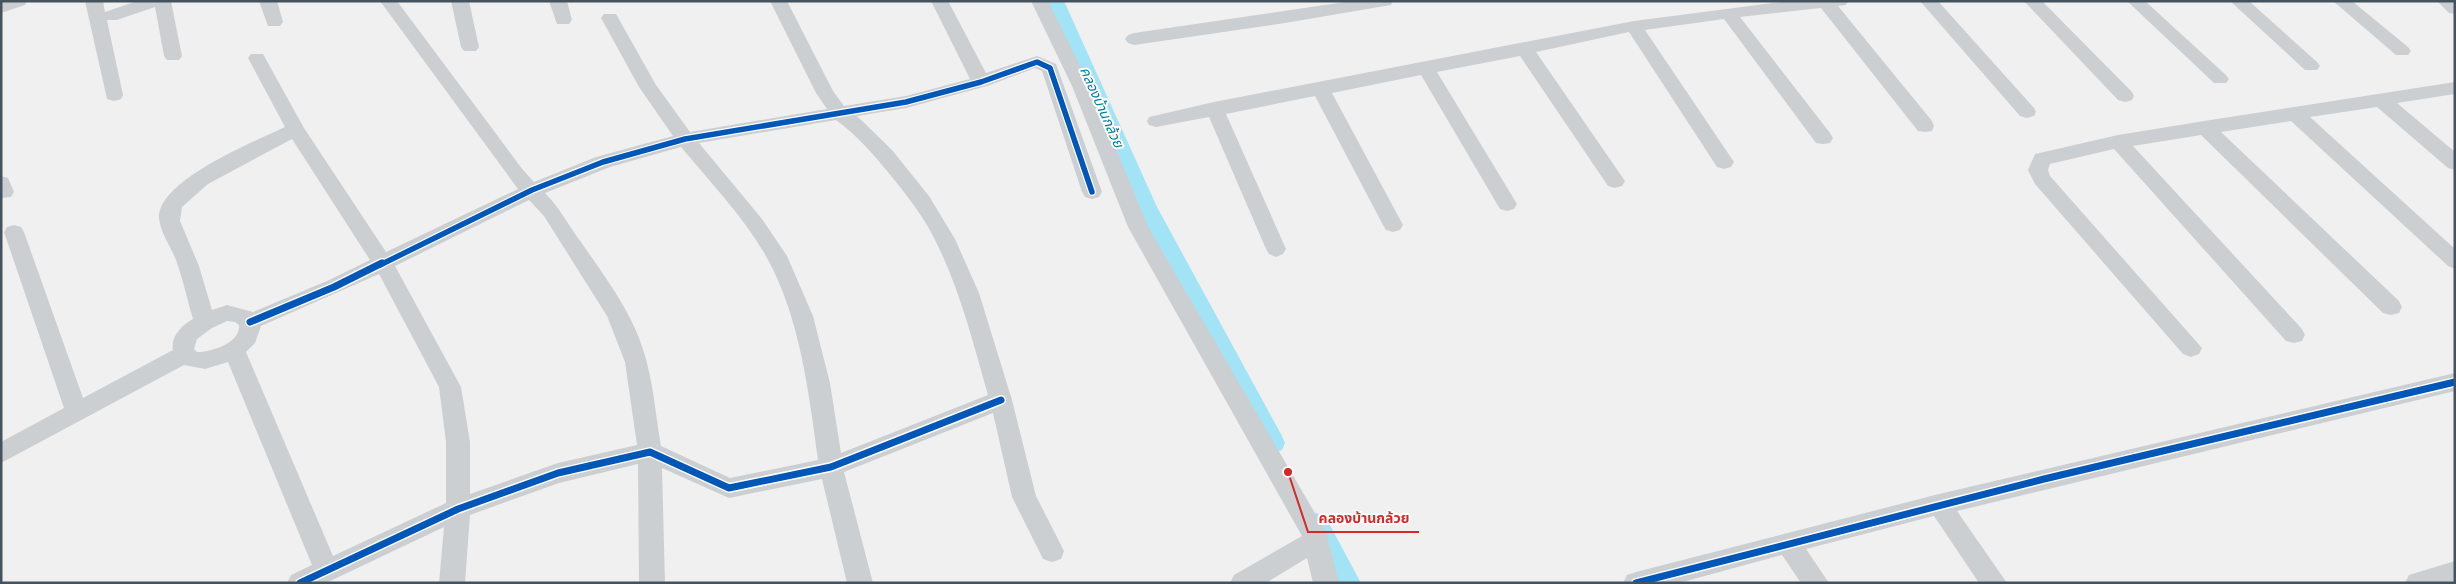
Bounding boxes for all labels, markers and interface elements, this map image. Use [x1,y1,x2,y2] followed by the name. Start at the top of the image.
[1076,64,1128,152] water label: คลองบ้านกล้วย
[1308,503,1419,532] callout: คลองบ้านกล้วย
[1319,509,1409,527] text: คลองบ้านกล้วย

